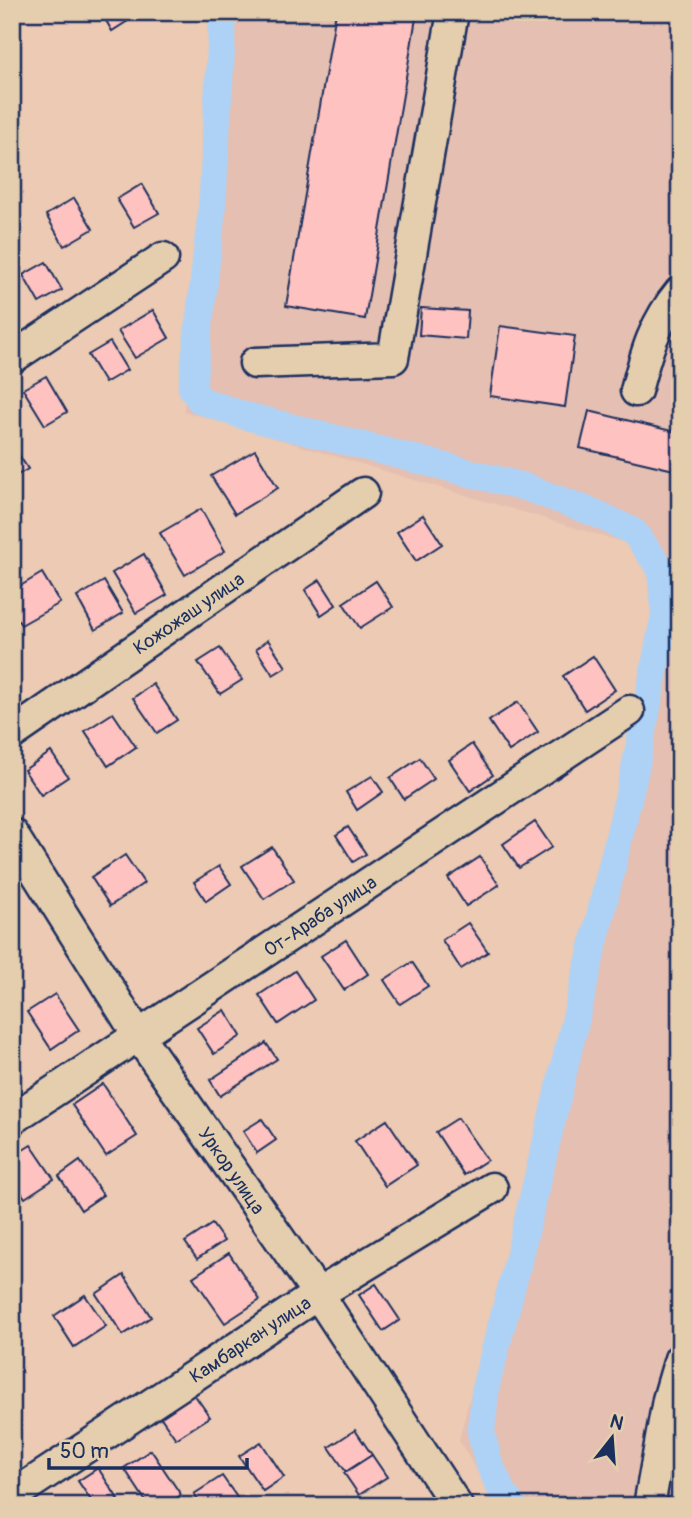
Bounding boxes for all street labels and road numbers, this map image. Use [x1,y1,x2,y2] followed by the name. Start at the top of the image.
[129,567,249,660] street label: Кожожаш улица
[259,870,382,962] street label: От-Араба улица
[193,1123,270,1219] street label: Уркор улица
[185,1291,316,1389] street label: Камбаркан улица

